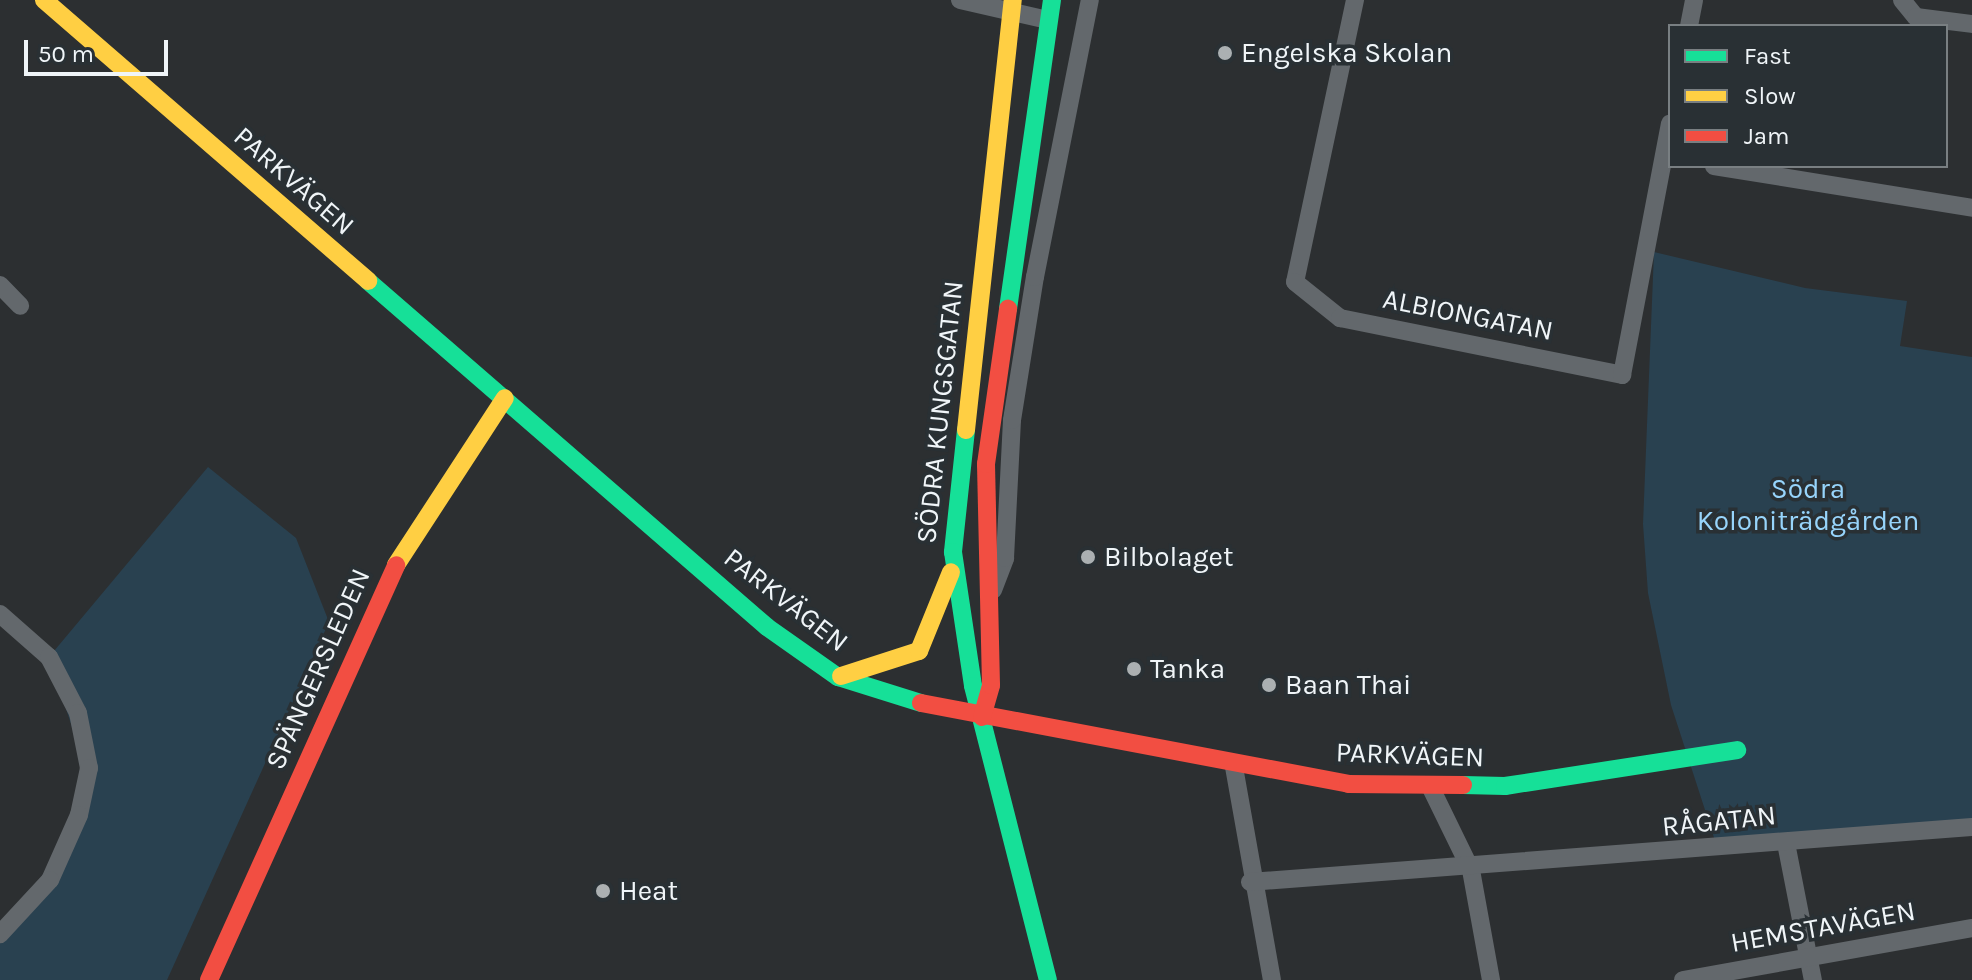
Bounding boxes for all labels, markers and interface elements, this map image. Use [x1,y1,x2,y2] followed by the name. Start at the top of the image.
[28,24,172,74] scale bar
[1668,24,1948,168] legend
[1241,36,1452,70] place label: Engelska Skolan
[38,40,94,68] text: 50 m
[1744,42,1791,70] text: Fast
[1216,44,1234,62] marker: Engelska Skolan
[1744,82,1796,110] text: Slow
[227,120,361,242] street label: PARKVÄGEN
[1744,122,1789,150] text: Jam
[910,279,970,545] street label: SÖDRA KUNGSGATAN
[1380,282,1556,348] street label: ALBIONGATAN
[1697,472,1919,538] park label: Södra Koloniträdgården
[1104,540,1233,574] place label: Bilbolaget
[717,541,855,659] street label: PARKVÄGEN
[1079,548,1097,566] marker: Bilbolaget
[259,563,377,775] street label: SPÄNGERSLEDEN
[1150,652,1225,686] place label: Tanka
[1125,660,1143,678] marker: Tanka
[1285,668,1411,702] place label: Baan Thai
[1260,676,1278,694] marker: Baan Thai
[1335,736,1485,774] street label: PARKVÄGEN
[1660,798,1778,844] street label: RÅGATAN
[619,874,678,908] place label: Heat
[594,882,612,900] marker: Heat
[1728,894,1918,960] street label: HEMSTAVÄGEN

